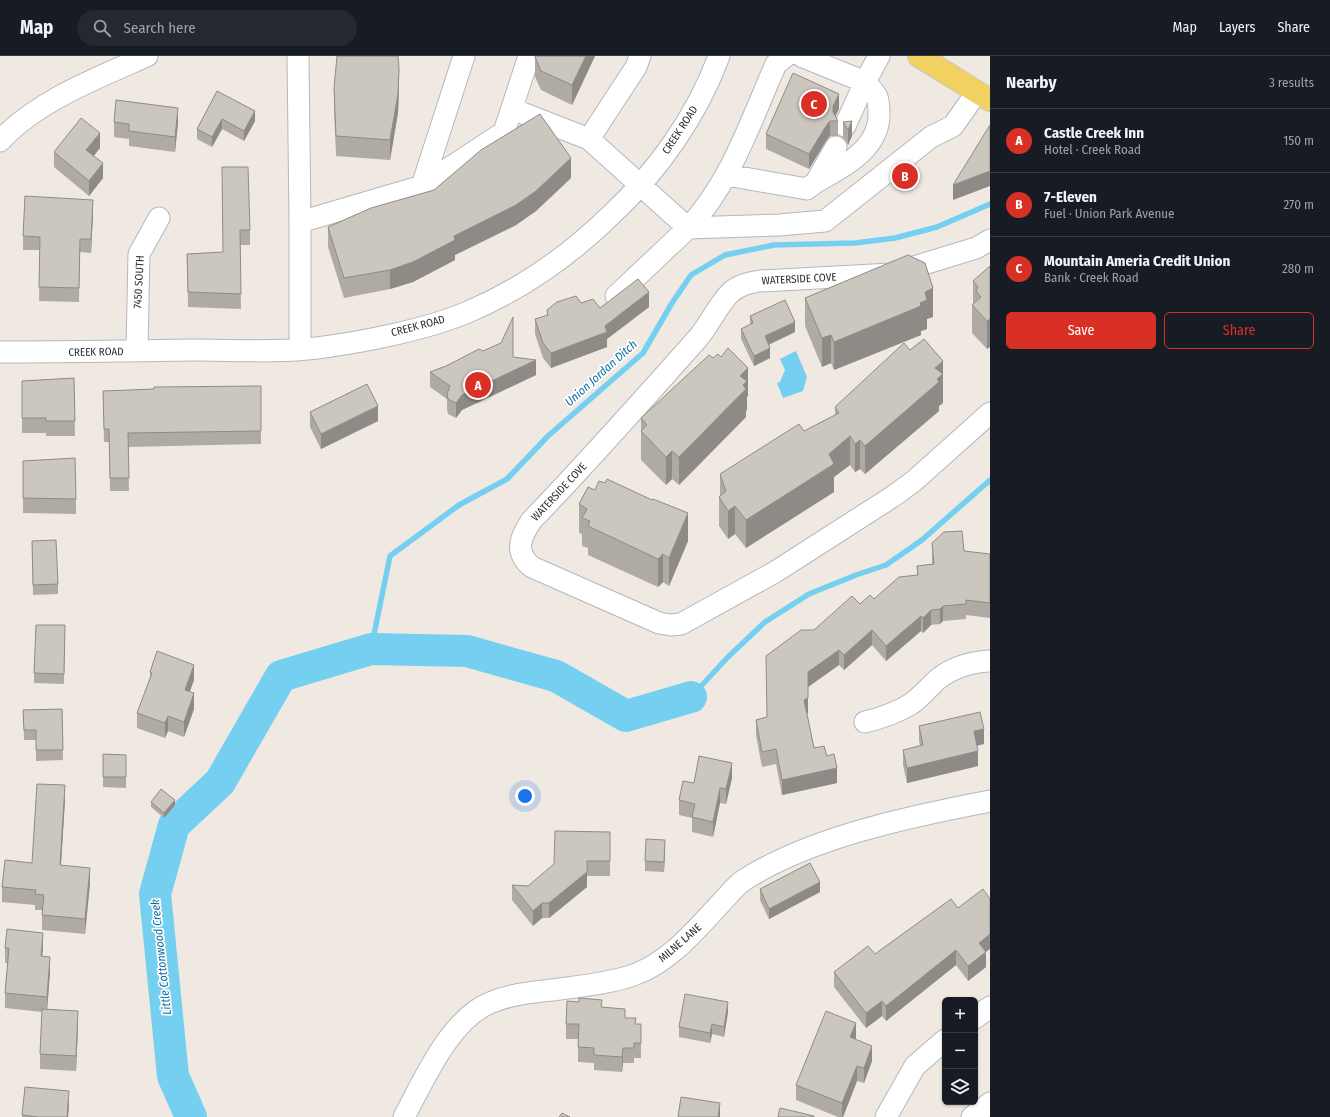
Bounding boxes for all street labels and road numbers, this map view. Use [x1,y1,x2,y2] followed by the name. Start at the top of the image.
[660,103,700,157] street label: CREEK ROAD
[131,255,147,309] street label: 7450 SOUTH
[761,271,837,287] street label: WATERSIDE COVE
[390,313,446,339] street label: CREEK ROAD
[68,345,124,359] street label: CREEK ROAD
[529,460,589,524] street label: WATERSIDE COVE
[656,921,704,965] street label: MILNE LANE

